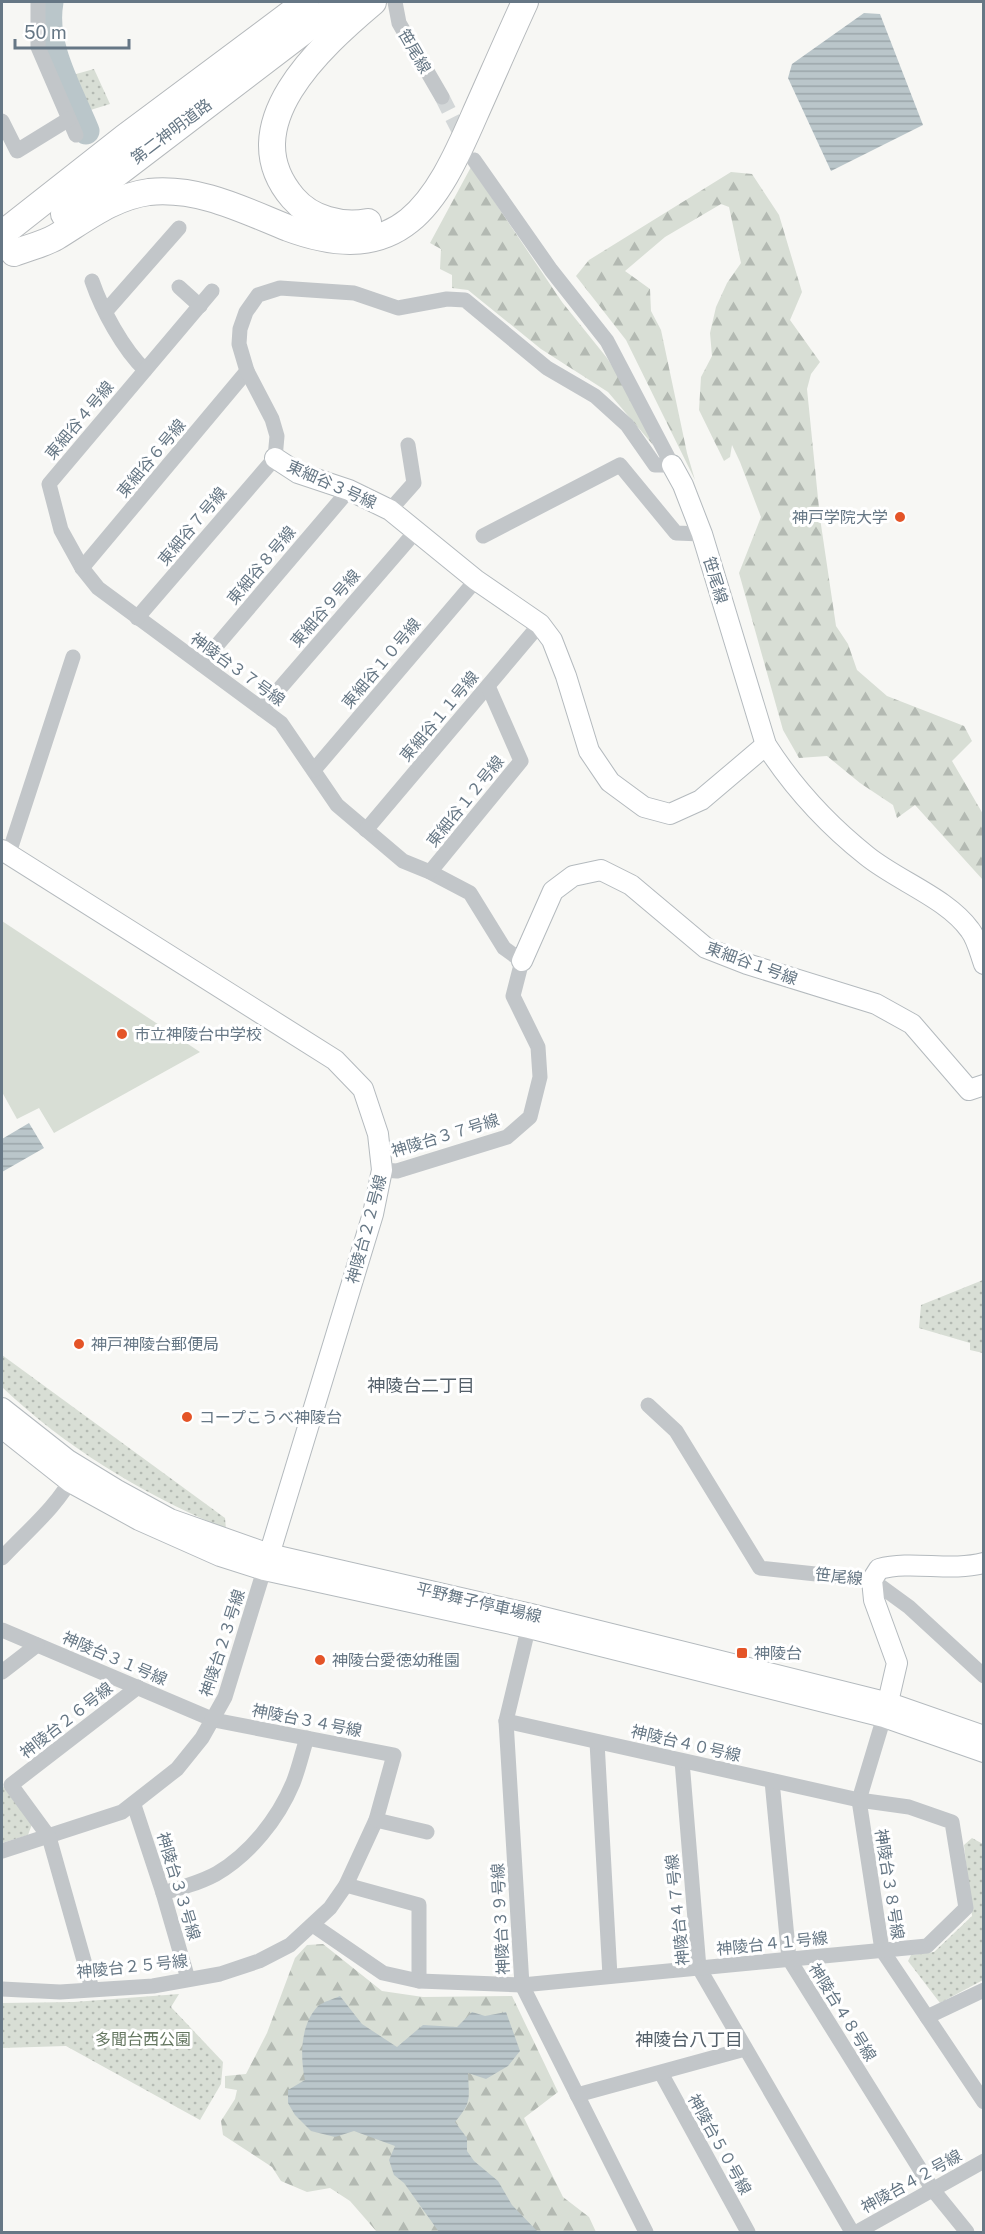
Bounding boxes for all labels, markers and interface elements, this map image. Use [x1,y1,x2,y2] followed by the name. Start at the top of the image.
[15,12,129,50] scale bar
[24,22,67,43] text: 50 m
[394,26,435,77] street label: 笹尾線
[127,95,215,168] street label: 第二神明道路
[41,377,118,463] street label: 東細谷４号線
[113,415,190,501] street label: 東細谷６号線
[284,456,380,513] street label: 東細谷３号線
[154,483,231,569] street label: 東細谷７号線
[792,508,888,527] place label: 神戸学院大学
[893,510,907,524] marker: 神戸学院大学
[223,522,300,608] street label: 東細谷８号線
[699,554,732,606] street label: 笹尾線
[287,566,364,651] street label: 東細谷９号線
[338,614,425,712] street label: 東細谷１０号線
[187,629,289,710] street label: 神陵台３７号線
[396,667,483,765] street label: 東細谷１１号線
[423,752,508,851] street label: 東細谷１２号線
[703,938,800,989] street label: 東細谷１号線
[134,1025,262,1044] place label: 市立神陵台中学校
[115,1027,129,1041] marker: 市立神陵台中学校
[389,1110,501,1161] street label: 神陵台３７号線
[343,1173,390,1286] street label: 神陵台２２号線
[91,1335,219,1354] place label: 神戸神陵台郵便局
[72,1337,86,1351] marker: 神戸神陵台郵便局
[367,1375,475,1396] district label: 神陵台二丁目
[199,1408,342,1427] place label: コープこうべ神陵台
[180,1410,194,1424] marker: コープこうべ神陵台
[814,1565,864,1588] street label: 笹尾線
[414,1579,543,1626] street label: 平野舞子停車場線
[196,1587,249,1699] street label: 神陵台２３号線
[60,1628,170,1689] street label: 神陵台３１号線
[754,1644,802,1663] place label: 神陵台
[735,1646,749,1660] marker: 神陵台
[332,1651,460,1670] place label: 神陵台愛徳幼稚園
[313,1653,327,1667] marker: 神陵台愛徳幼稚園
[16,1678,116,1762] street label: 神陵台２６号線
[250,1700,364,1741] street label: 神陵台３４号線
[629,1722,743,1765] street label: 神陵台４０号線
[871,1827,908,1941] street label: 神陵台３８号線
[153,1830,204,1942] street label: 神陵台３３号線
[662,1853,693,1967] street label: 神陵台４７号線
[488,1863,513,1975] street label: 神陵台３９号線
[715,1928,829,1959] street label: 神陵台４１号線
[75,1951,189,1982] street label: 神陵台２５号線
[805,1960,880,2065] street label: 神陵台４８号線
[635,2029,743,2050] district label: 神陵台八丁目
[95,2030,191,2049] park label: 多聞台西公園
[684,2091,755,2198] street label: 神陵台５０号線
[858,2146,965,2217] street label: 神陵台４２号線

